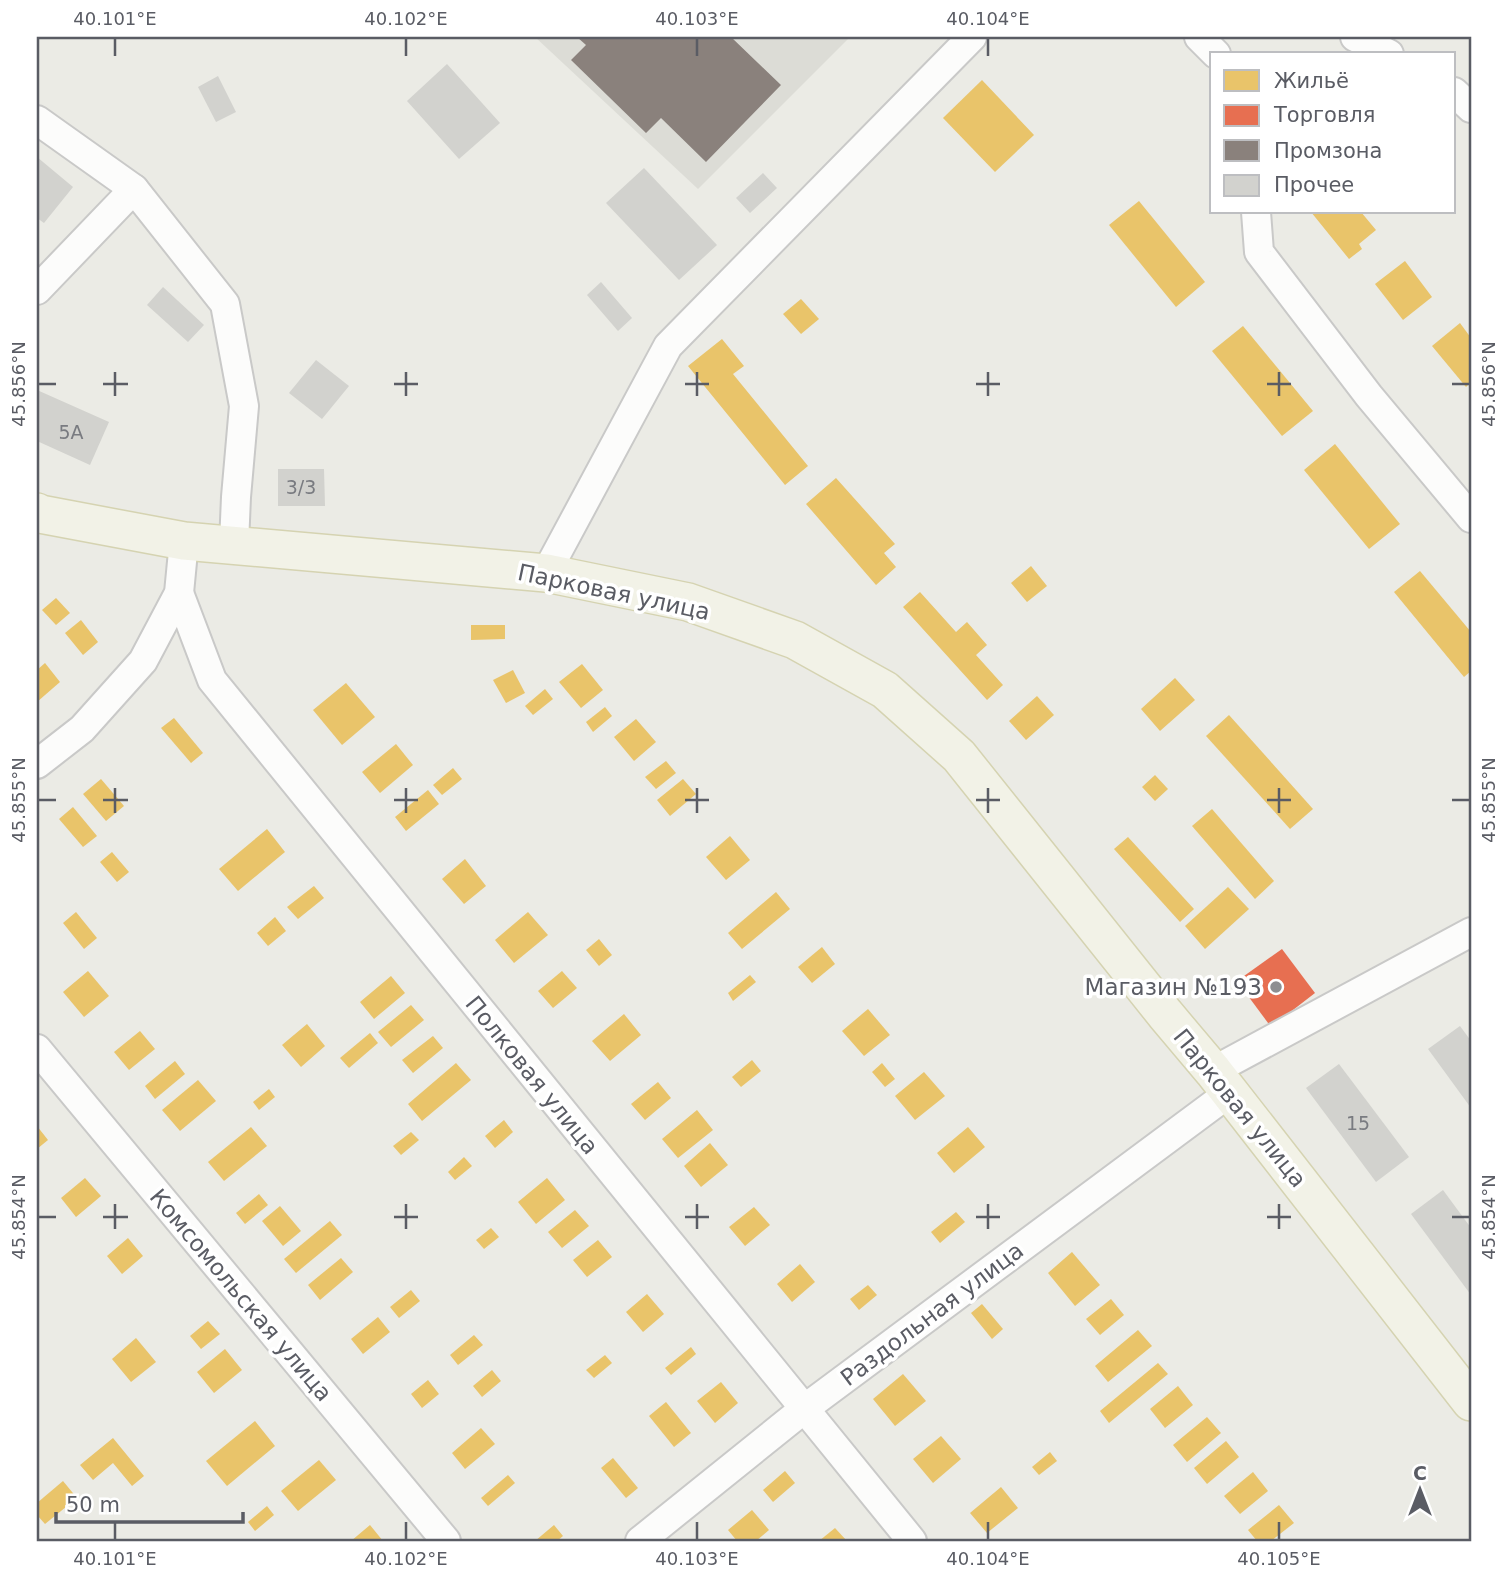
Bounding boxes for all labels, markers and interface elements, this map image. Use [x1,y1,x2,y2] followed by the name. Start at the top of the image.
[73,8,157,29] text: 40.101°E
[364,8,448,29] text: 40.102°E
[655,8,739,29] text: 40.103°E
[946,8,1030,29] text: 40.104°E
[1210,52,1456,214] legend
[1274,69,1349,93] text: Жильё
[1273,103,1375,127] text: Торговля
[1274,139,1382,163] text: Промзона
[1274,173,1354,197] text: Прочее
[8,341,29,427] text: 45.856°N
[1478,341,1499,427] text: 45.856°N
[58,421,84,443] house number: 5А
[286,476,316,498] house number: 3/3
[516,559,712,625] street label: Парковая улица
[8,757,29,843] text: 45.855°N
[1478,757,1499,843] text: 45.855°N
[1085,974,1262,1000] place label: Магазин №193
[1268,979,1284,995] marker: Магазин №193
[460,991,604,1159] street label: Полковая улица
[1168,1024,1312,1192] street label: Парковая улица
[1346,1112,1370,1134] house number: 15
[8,1174,29,1260] text: 45.854°N
[1478,1174,1499,1260] text: 45.854°N
[145,1184,337,1406] street label: Комсомольская улица
[836,1237,1028,1391] street label: Раздольная улица
[1386,1456,1456,1526] north arrow
[1413,1462,1427,1484] text: С
[56,1480,243,1524] scale bar
[66,1493,120,1517] text: 50 m
[73,1548,157,1569] text: 40.101°E
[364,1548,448,1569] text: 40.102°E
[655,1548,739,1569] text: 40.103°E
[946,1548,1030,1569] text: 40.104°E
[1237,1548,1321,1569] text: 40.105°E

